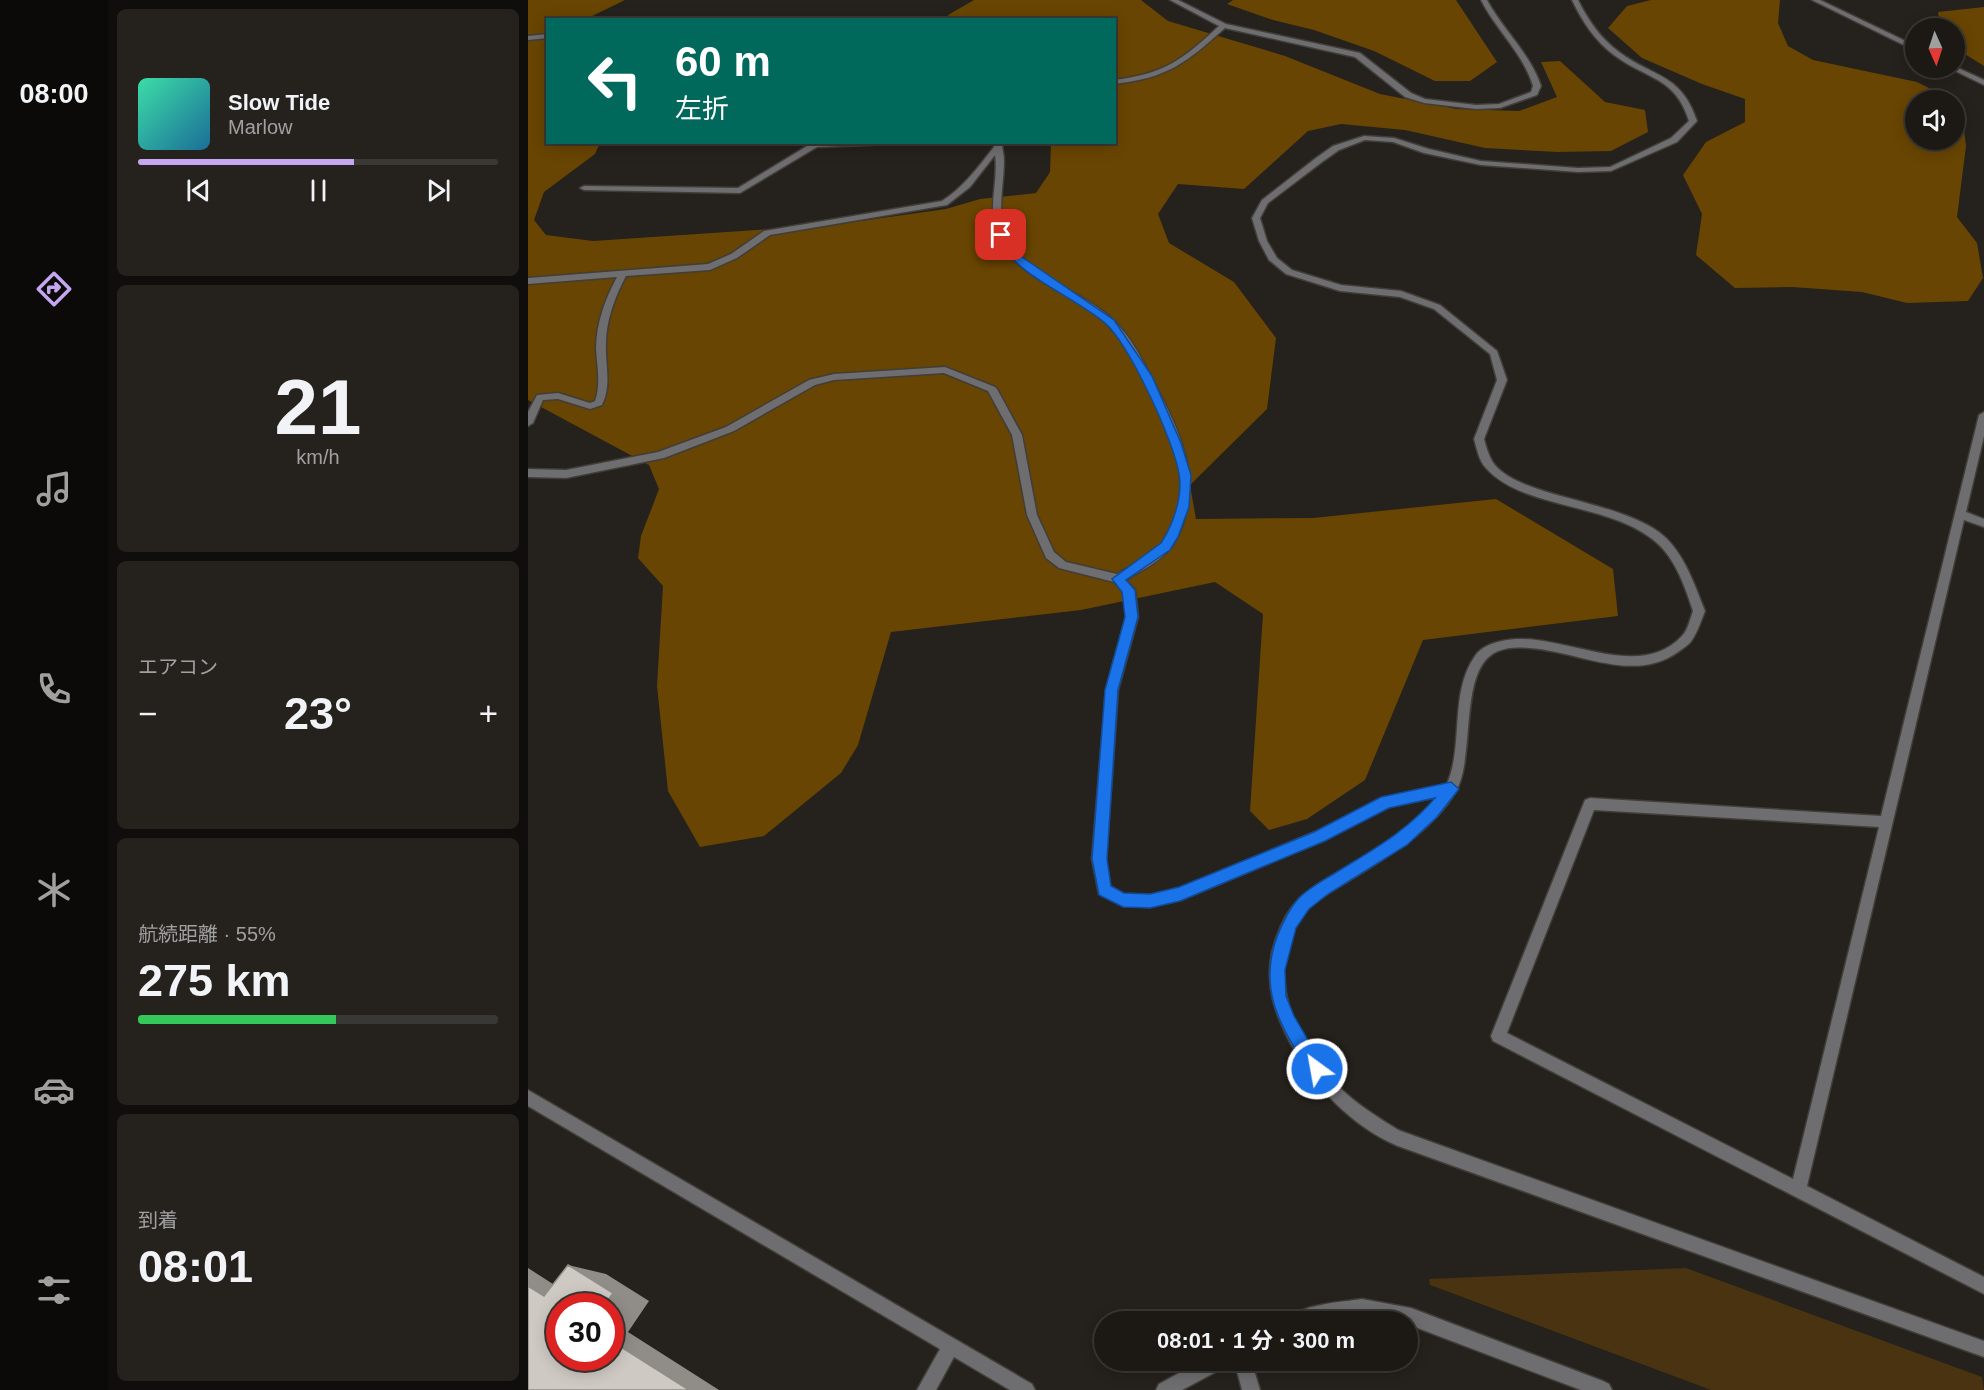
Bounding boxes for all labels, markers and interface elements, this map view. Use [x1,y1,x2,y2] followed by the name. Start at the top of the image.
[1905,18,1965,78] north arrow
[1905,18,1965,150] map controls
[675,38,771,85] text: 60 m
[576,42,654,120] icon: left
[19,79,89,109] text: 08:00
[228,90,330,115] text: Slow Tide
[1905,90,1965,150] button: sound
[675,94,729,124] text: 左折
[228,116,292,138] text: Marlow
[182,174,215,207] icon: previous
[302,174,335,207] icon: pause
[422,174,455,207] icon: next
[975,209,1026,260] pin
[984,218,1017,251] icon: arrive
[33,268,75,310] icon: directions
[275,363,361,451] text: 21
[296,446,340,468] text: km/h
[33,468,75,510] icon: music
[138,656,218,678] text: エアコン
[33,668,75,710] icon: phone
[284,688,352,739] text: 23°
[138,695,157,732] text: −
[479,695,498,732] text: +
[33,869,75,911] icon: climate
[138,923,276,945] text: 航続距離 · 55%
[138,955,291,1006] text: 275 km
[1285,1037,1349,1101] position arrow
[33,1069,75,1111] icon: car
[138,1209,178,1231] text: 到着
[138,1241,253,1292] text: 08:01
[33,1269,75,1311] icon: filters
[546,1293,624,1371] speed limit sign: 30
[1157,1328,1355,1353] text: 08:01 · 1 分 · 300 m

